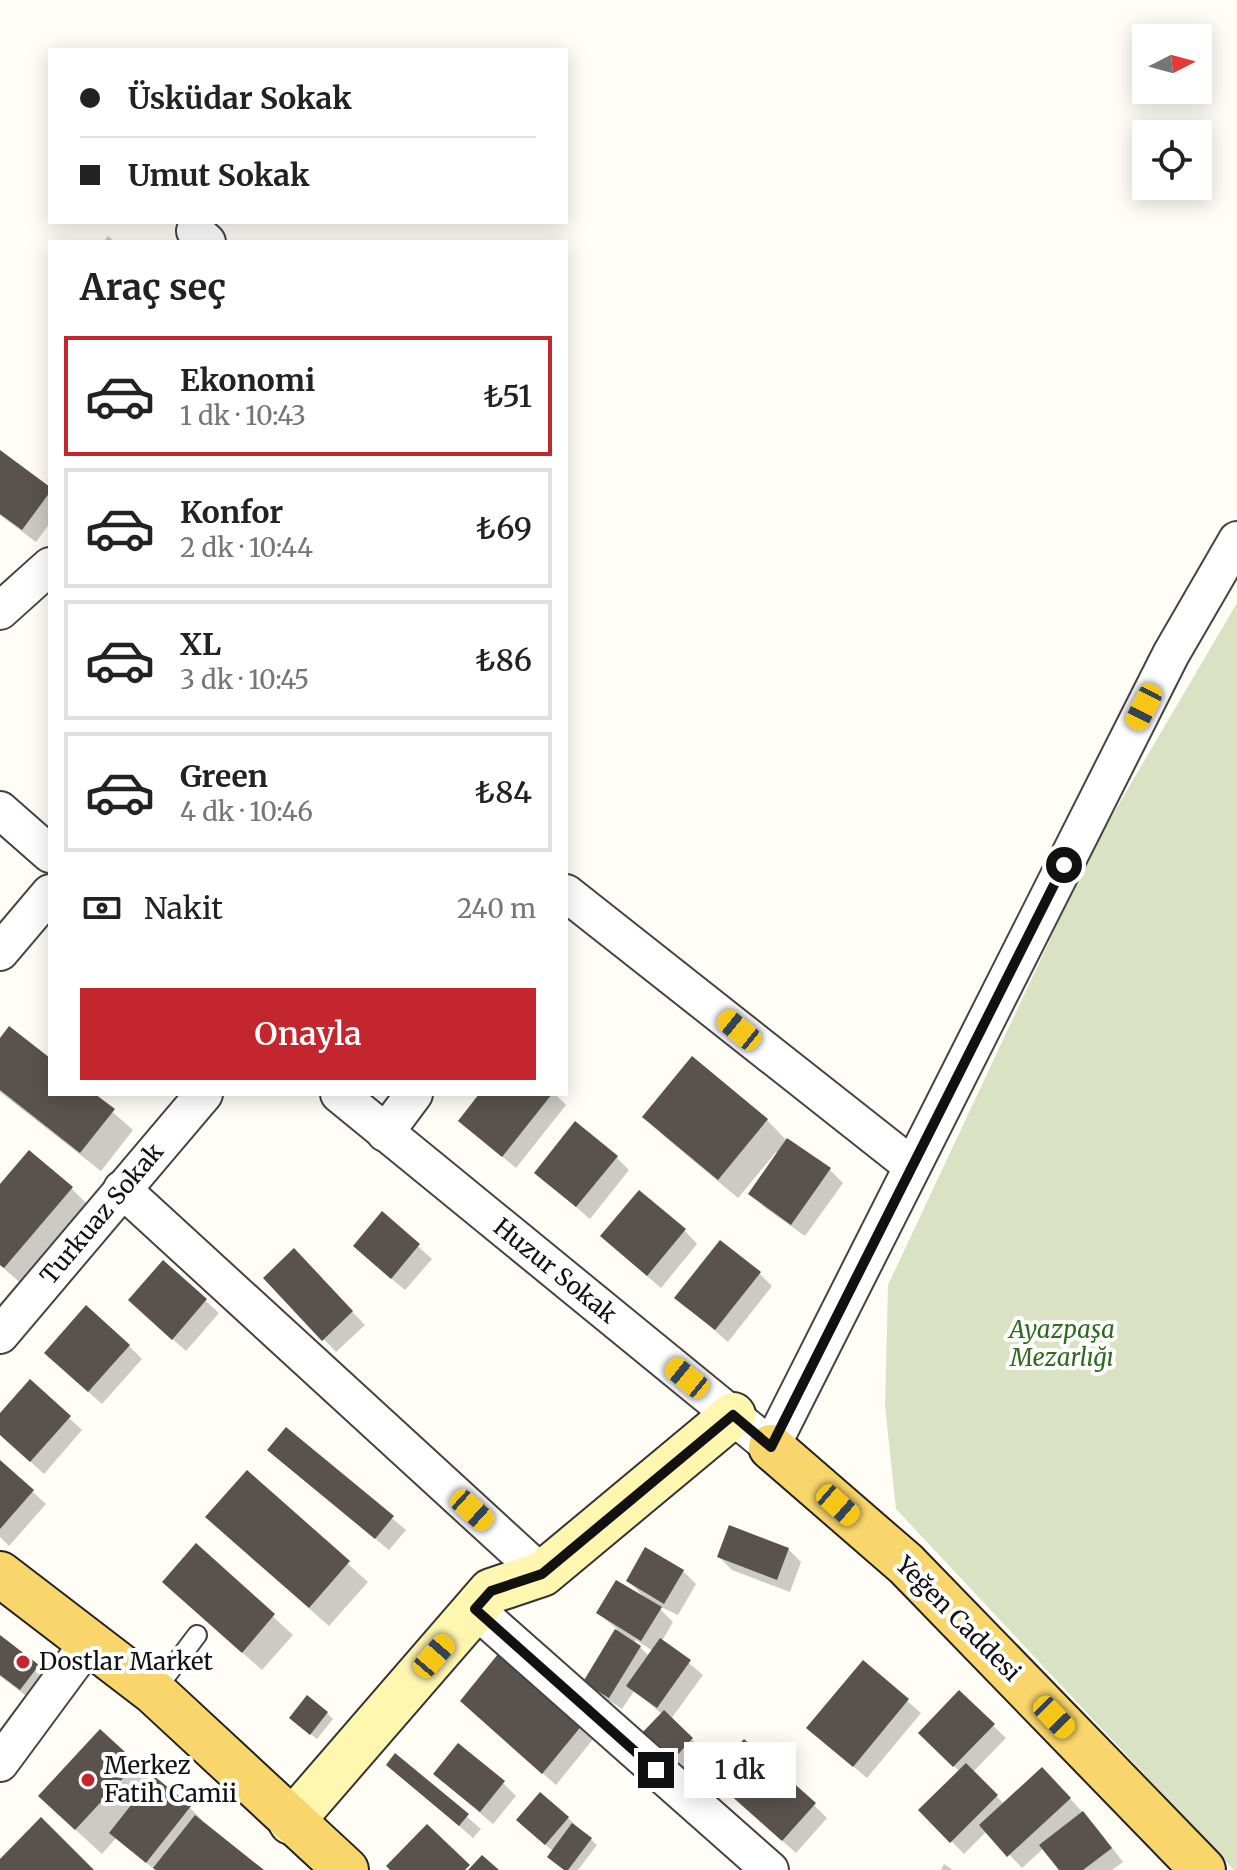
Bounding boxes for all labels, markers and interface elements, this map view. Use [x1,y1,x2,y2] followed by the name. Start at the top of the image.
[1132,24,1212,104] north arrow
[1132,24,1212,200] map controls
[128,79,352,117] text: Üsküdar Sokak
[1132,120,1212,200] button: locate
[128,156,309,194] text: Umut Sokak
[80,265,226,310] text: Araç seç
[84,360,156,432] icon: car
[180,361,315,399] text: Ekonomi
[483,377,532,415] text: ₺51
[180,399,306,432] text: 1 dk · 10:43
[84,492,156,564] icon: car
[180,493,283,531] text: Konfor
[476,509,532,547] text: ₺69
[180,531,313,564] text: 2 dk · 10:44
[84,624,156,696] icon: car
[180,625,221,663] text: XL
[475,641,532,679] text: ₺86
[180,663,309,696] text: 3 dk · 10:45
[1122,680,1166,734] car
[84,756,156,828] icon: car
[180,757,268,795] text: Green
[475,773,532,811] text: ₺84
[180,795,313,828] text: 4 dk · 10:46
[1046,847,1082,883] route start
[80,886,124,930] icon: cash
[144,889,223,927] text: Nakit
[457,892,536,925] text: 240 m
[80,988,536,1080] button: Onayla
[713,1006,765,1054] car
[33,1136,170,1291] street label: Turkuaz Sokak
[487,1211,624,1330] street label: Huzur Sokak
[1007,1314,1115,1373] park label: Ayazpaşa Mezarlığı
[661,1354,713,1402] car
[812,1480,864,1530] car
[446,1485,498,1535] car
[888,1549,1028,1688] street label: Yeğen Caddesi
[409,1630,459,1682] car
[39,1646,213,1677] place label: Dostlar Market
[14,1653,32,1671] marker: Dostlar Market
[1029,1691,1079,1743] car
[684,1742,796,1798] callout: 1 dk
[104,1750,237,1809] place label: Merkez Fatih Camii
[638,1752,674,1788] route end
[715,1753,765,1786] text: 1 dk
[79,1771,97,1789] marker: Merkez Fatih Camii

